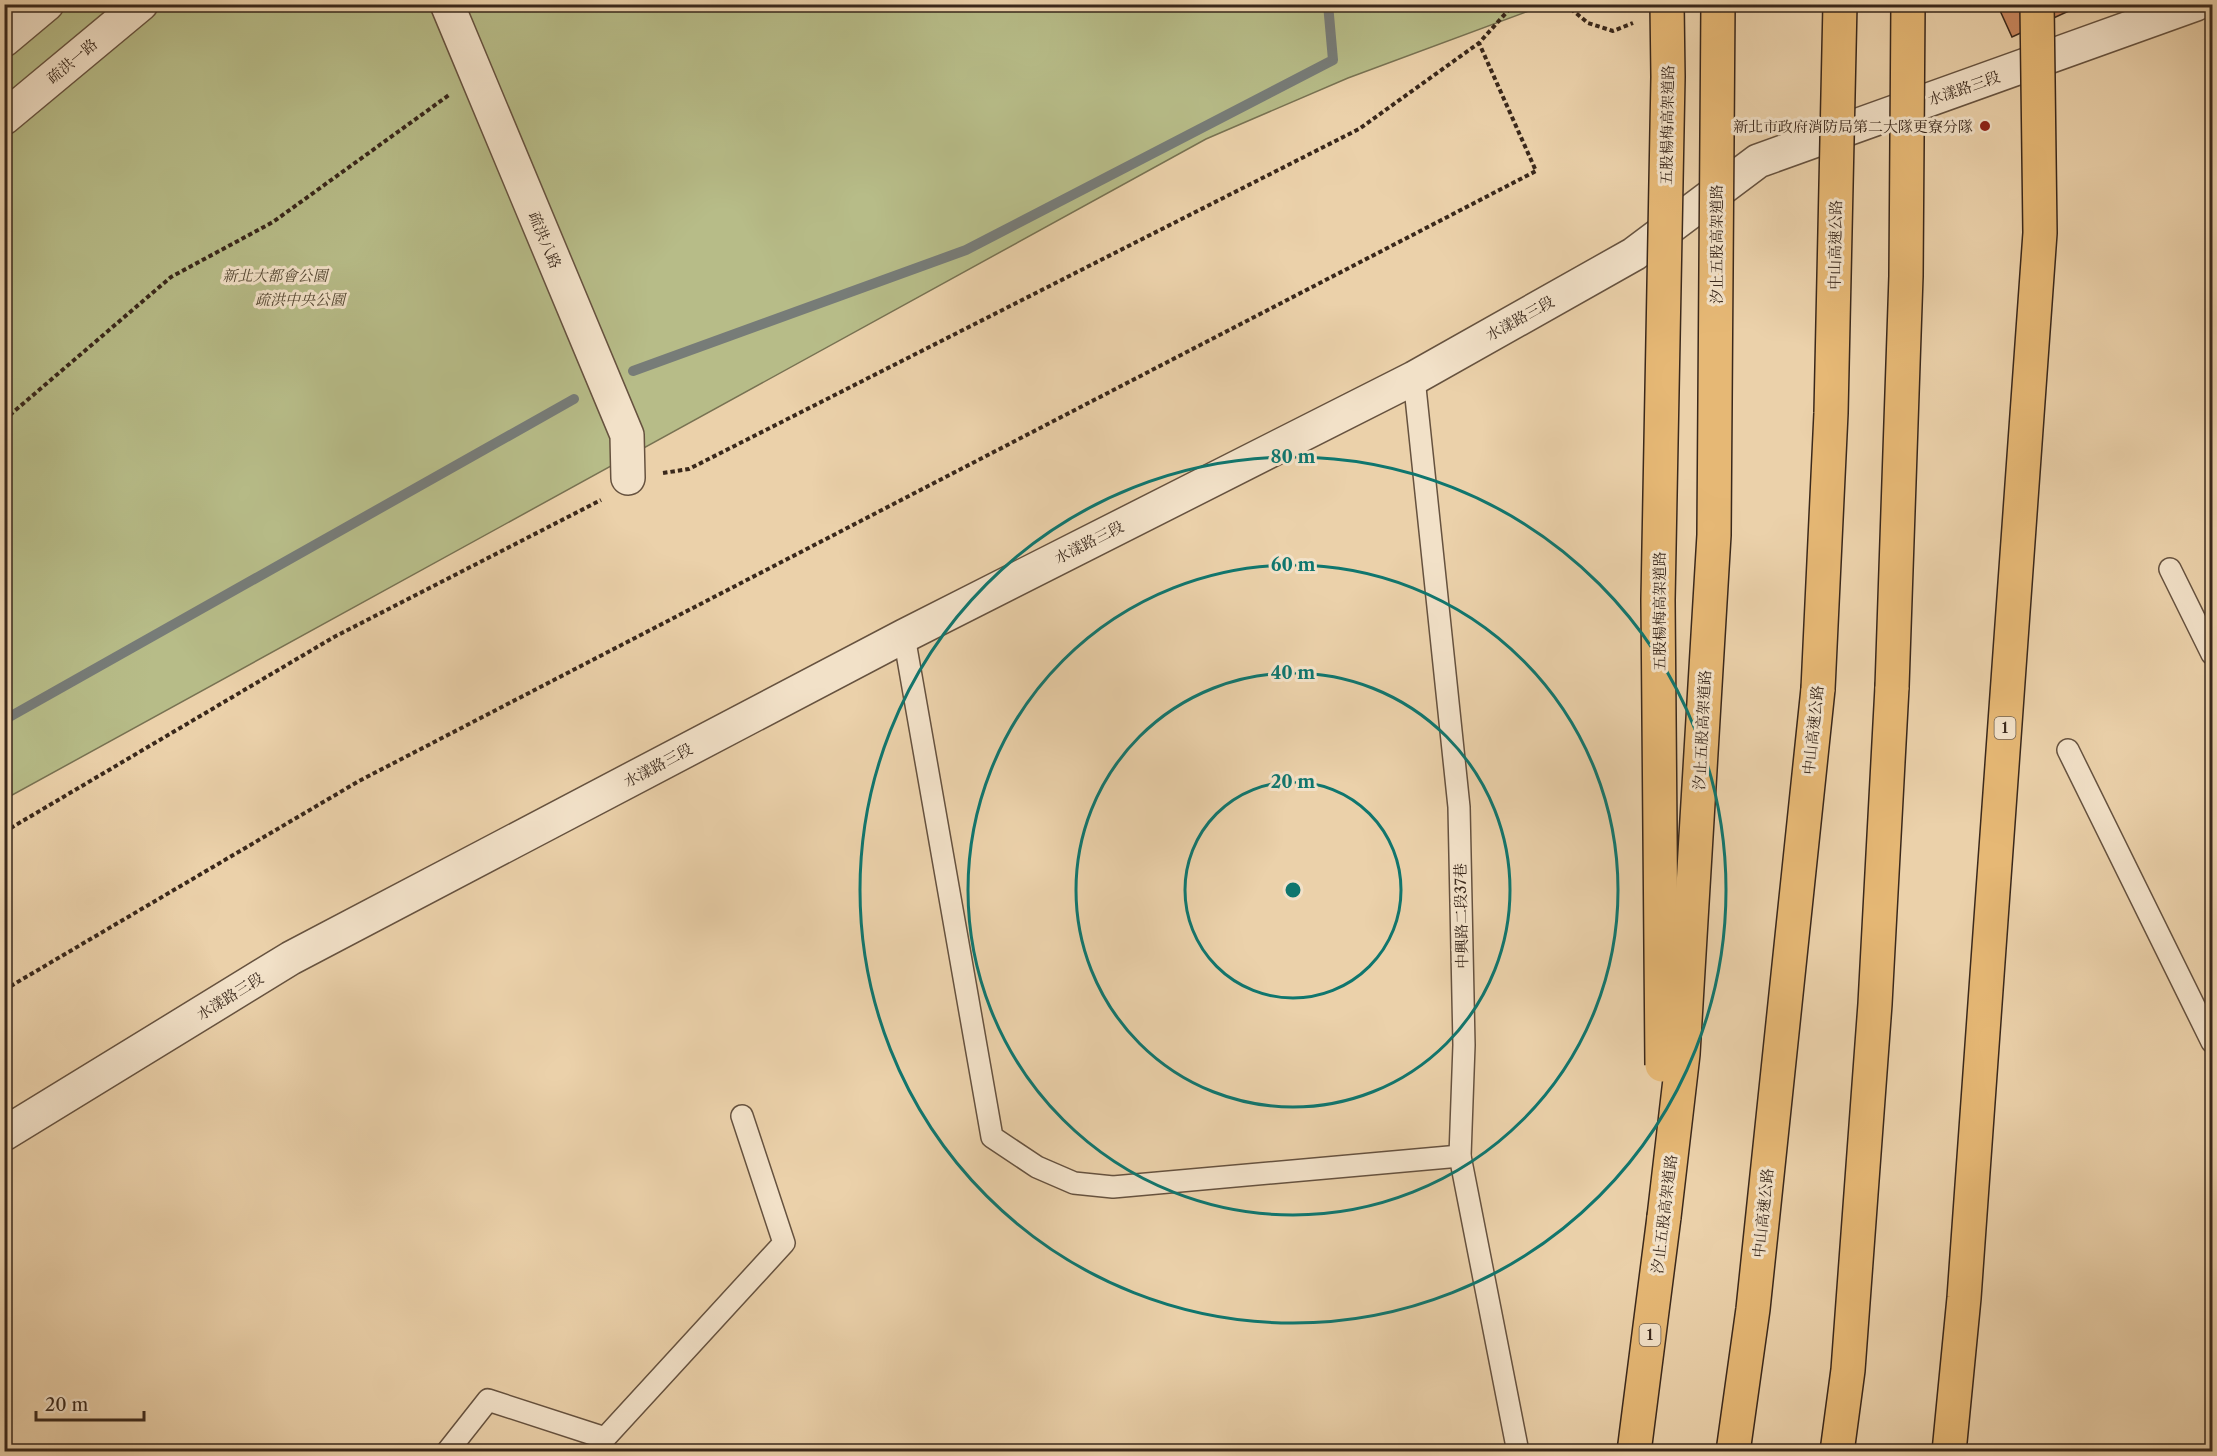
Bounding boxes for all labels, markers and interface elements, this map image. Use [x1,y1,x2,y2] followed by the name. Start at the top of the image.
[43,34,101,88] street label: 疏洪一路
[1656,65,1678,185] street label: 五股楊梅高架道路
[1925,67,2003,109] street label: 水漾路三段
[1733,117,1973,136] place label: 新北市政府消防局第二大隊更寮分隊
[1978,119,1992,133] marker: 新北市政府消防局第二大隊更寮分隊
[1707,184,1726,304] street label: 汐止五股高架道路
[1825,200,1845,290] street label: 中山高速公路
[525,209,565,271] street label: 疏洪八路
[222,266,329,285] park label: 新北大都會公園
[255,290,347,309] park label: 疏洪中央公園
[1483,292,1557,344] street label: 水漾路三段
[1270,446,1316,468] text: 80 m
[1051,517,1127,567] street label: 水漾路三段
[1650,551,1669,671] street label: 五股楊梅高架道路
[1271,554,1315,576] text: 60 m
[1271,662,1315,684] text: 40 m
[1689,670,1715,790] street label: 汐止五股高架道路
[1799,684,1827,776] street label: 中山高速公路
[1994,717,2016,739] road number: 1
[620,739,696,791] street label: 水漾路三段
[1271,771,1315,793] text: 20 m
[1451,863,1471,969] street label: 中興路二段37巷
[1283,880,1303,900] centre of rings
[193,968,267,1024] street label: 水漾路三段
[1647,1153,1681,1275] street label: 汐止五股高架道路
[1749,1167,1777,1259] street label: 中山高速公路
[1640,1324,1660,1346] road number: 1
[36,1384,144,1422] scale bar
[45,1394,89,1416] text: 20 m

